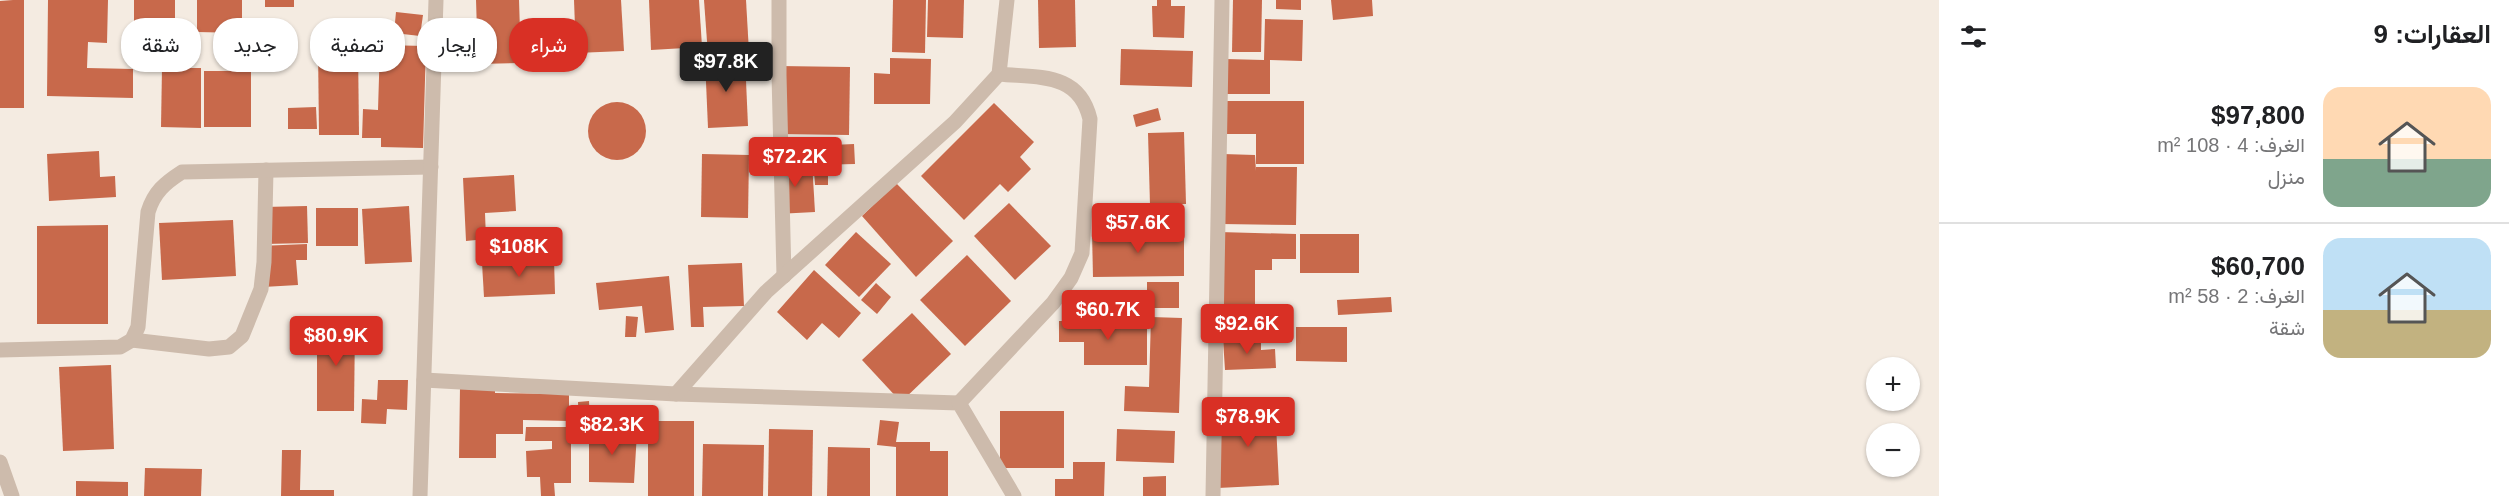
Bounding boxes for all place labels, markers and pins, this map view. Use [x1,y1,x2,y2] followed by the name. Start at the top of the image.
[677,42,775,93] pin: $97.8K
[746,137,844,188] pin: $72.2K
[1089,203,1187,254] pin: $57.6K
[477,227,561,278] pin: $108K
[1059,290,1157,341] pin: $60.7K
[1198,304,1296,355] pin: $92.6K
[287,316,385,367] pin: $80.9K
[1199,397,1297,448] pin: $78.9K
[563,405,661,456] pin: $82.3K

